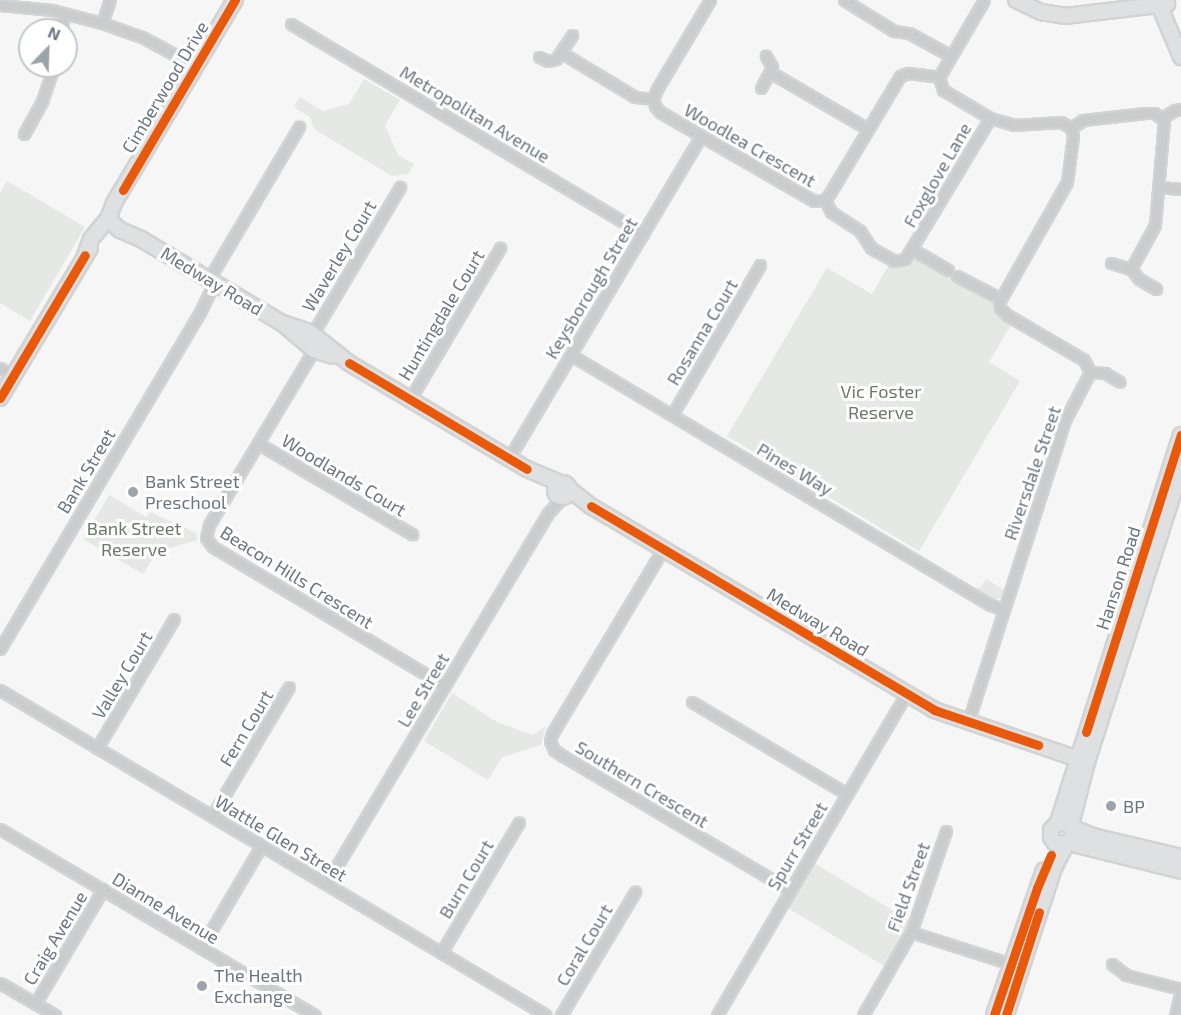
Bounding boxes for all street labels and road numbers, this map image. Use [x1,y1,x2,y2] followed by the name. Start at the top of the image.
[117,17,213,157] street label: Cimberwood Drive
[396,61,554,167] street label: Metropolitan Avenue
[680,99,820,191] street label: Woodlea Crescent
[898,119,976,231] street label: Foxglove Lane
[297,196,381,316] street label: Waverley Court
[540,213,642,363] street label: Keysborough Street
[157,242,267,320] street label: Medway Road
[393,246,489,384] street label: Huntingdale Court
[662,275,742,389] street label: Rosanna Court
[999,403,1065,543] street label: Riversdale Street
[52,425,120,517] street label: Bank Street
[278,429,410,521] street label: Woodlands Court
[753,438,837,500] street label: Pines Way
[217,521,377,633] street label: Beacon Hills Crescent
[1091,523,1145,633] street label: Hanson Road
[763,583,873,661] street label: Medway Road
[87,627,157,723] street label: Valley Court
[392,649,454,731] street label: Lee Street
[215,686,277,770] street label: Fern Court
[572,736,712,832] street label: Southern Crescent
[211,790,351,886] street label: Wattle Glen Street
[762,798,832,894] street label: Spurr Street
[434,836,498,922] street label: Burn Court
[882,839,934,935] street label: Field Street
[108,868,224,948] street label: Dianne Avenue
[18,887,92,989] street label: Craig Avenue
[551,900,617,990] street label: Coral Court

